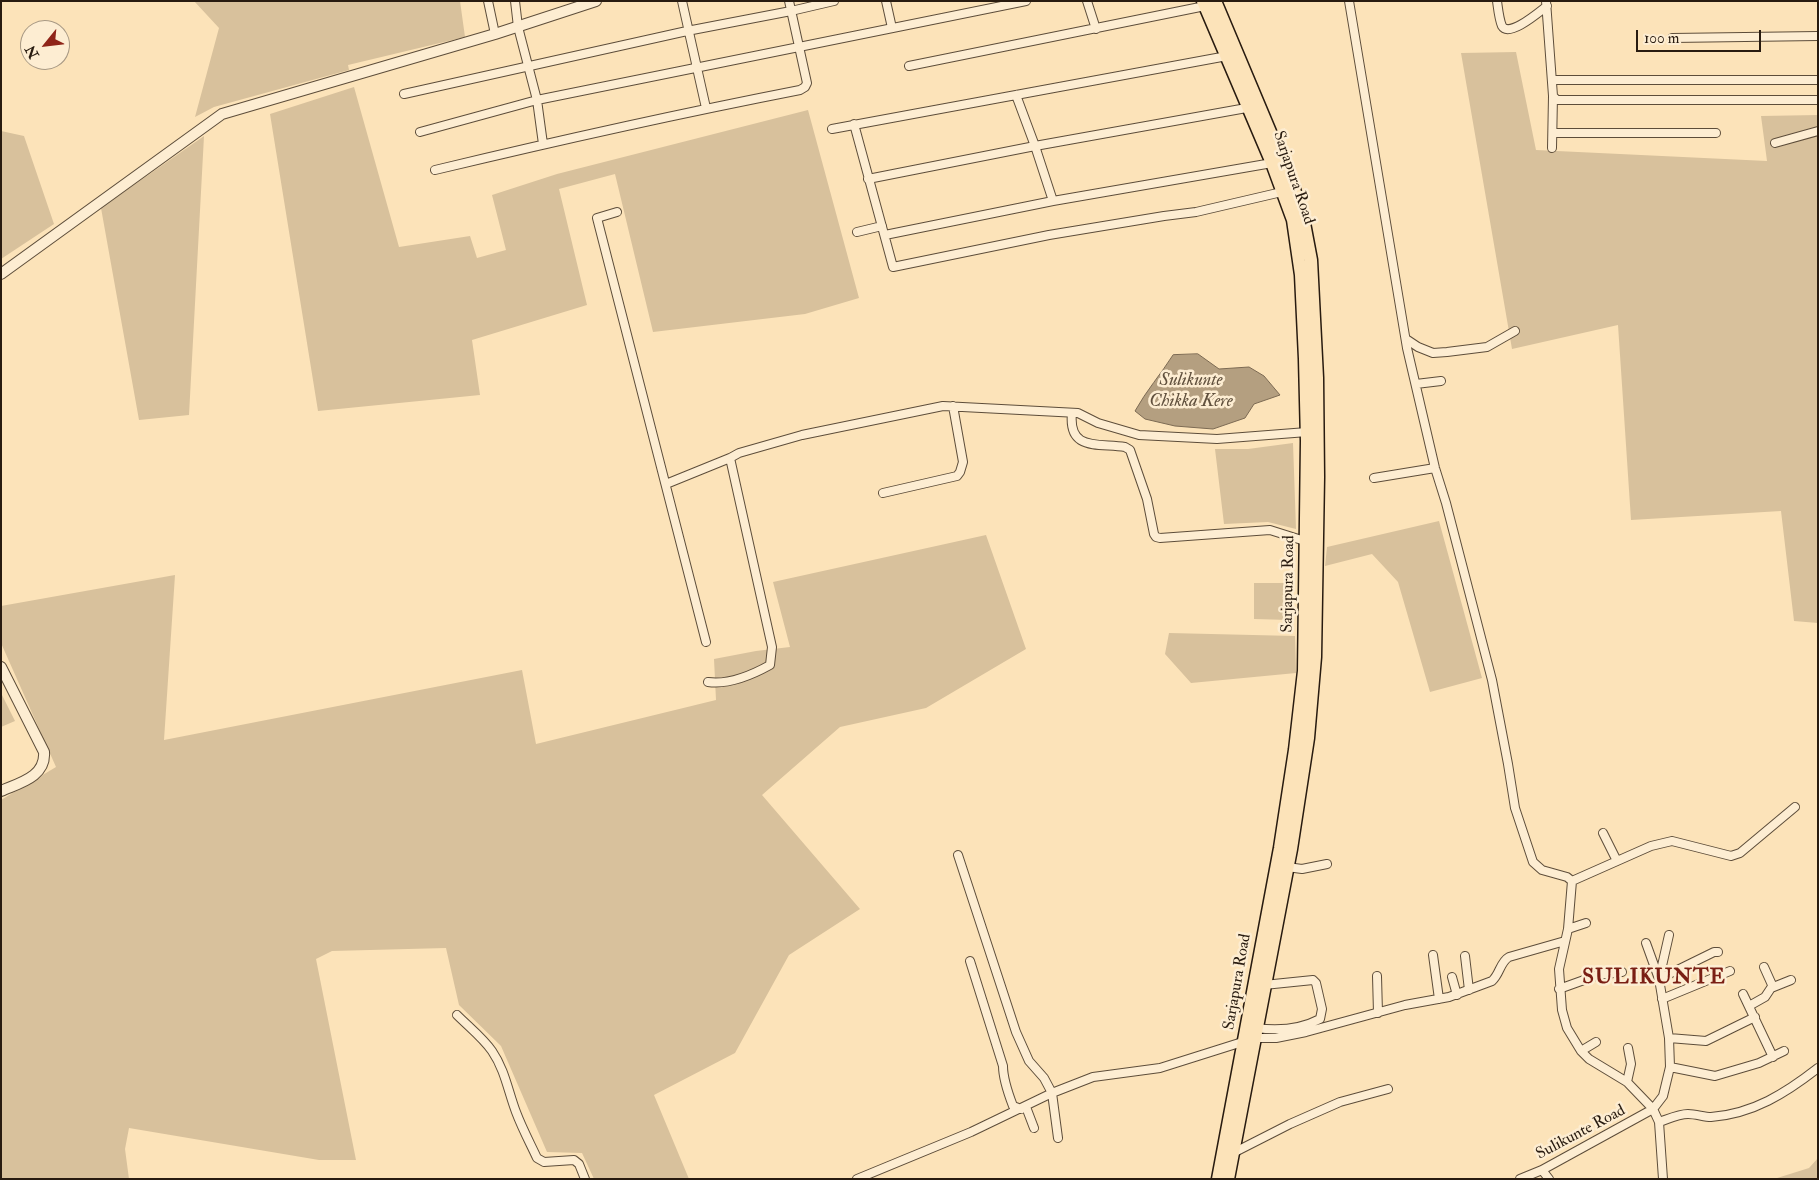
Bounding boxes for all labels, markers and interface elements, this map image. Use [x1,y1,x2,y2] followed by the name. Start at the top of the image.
[20,20,70,70] north arrow
[1639,20,1764,52] scale bar
[1644,29,1679,48] text: 100 m
[22,42,43,62] text: N
[1268,129,1318,227] street label: Sarjapura Road
[1149,370,1233,412] water label: Sulikunte Chikka Kere
[1279,535,1299,633] street label: Sarjapura Road
[1220,932,1256,1032] street label: Sarjapura Road
[1581,965,1727,991] district label: SULIKUNTE
[1533,1101,1629,1165] street label: Sulikunte Road

